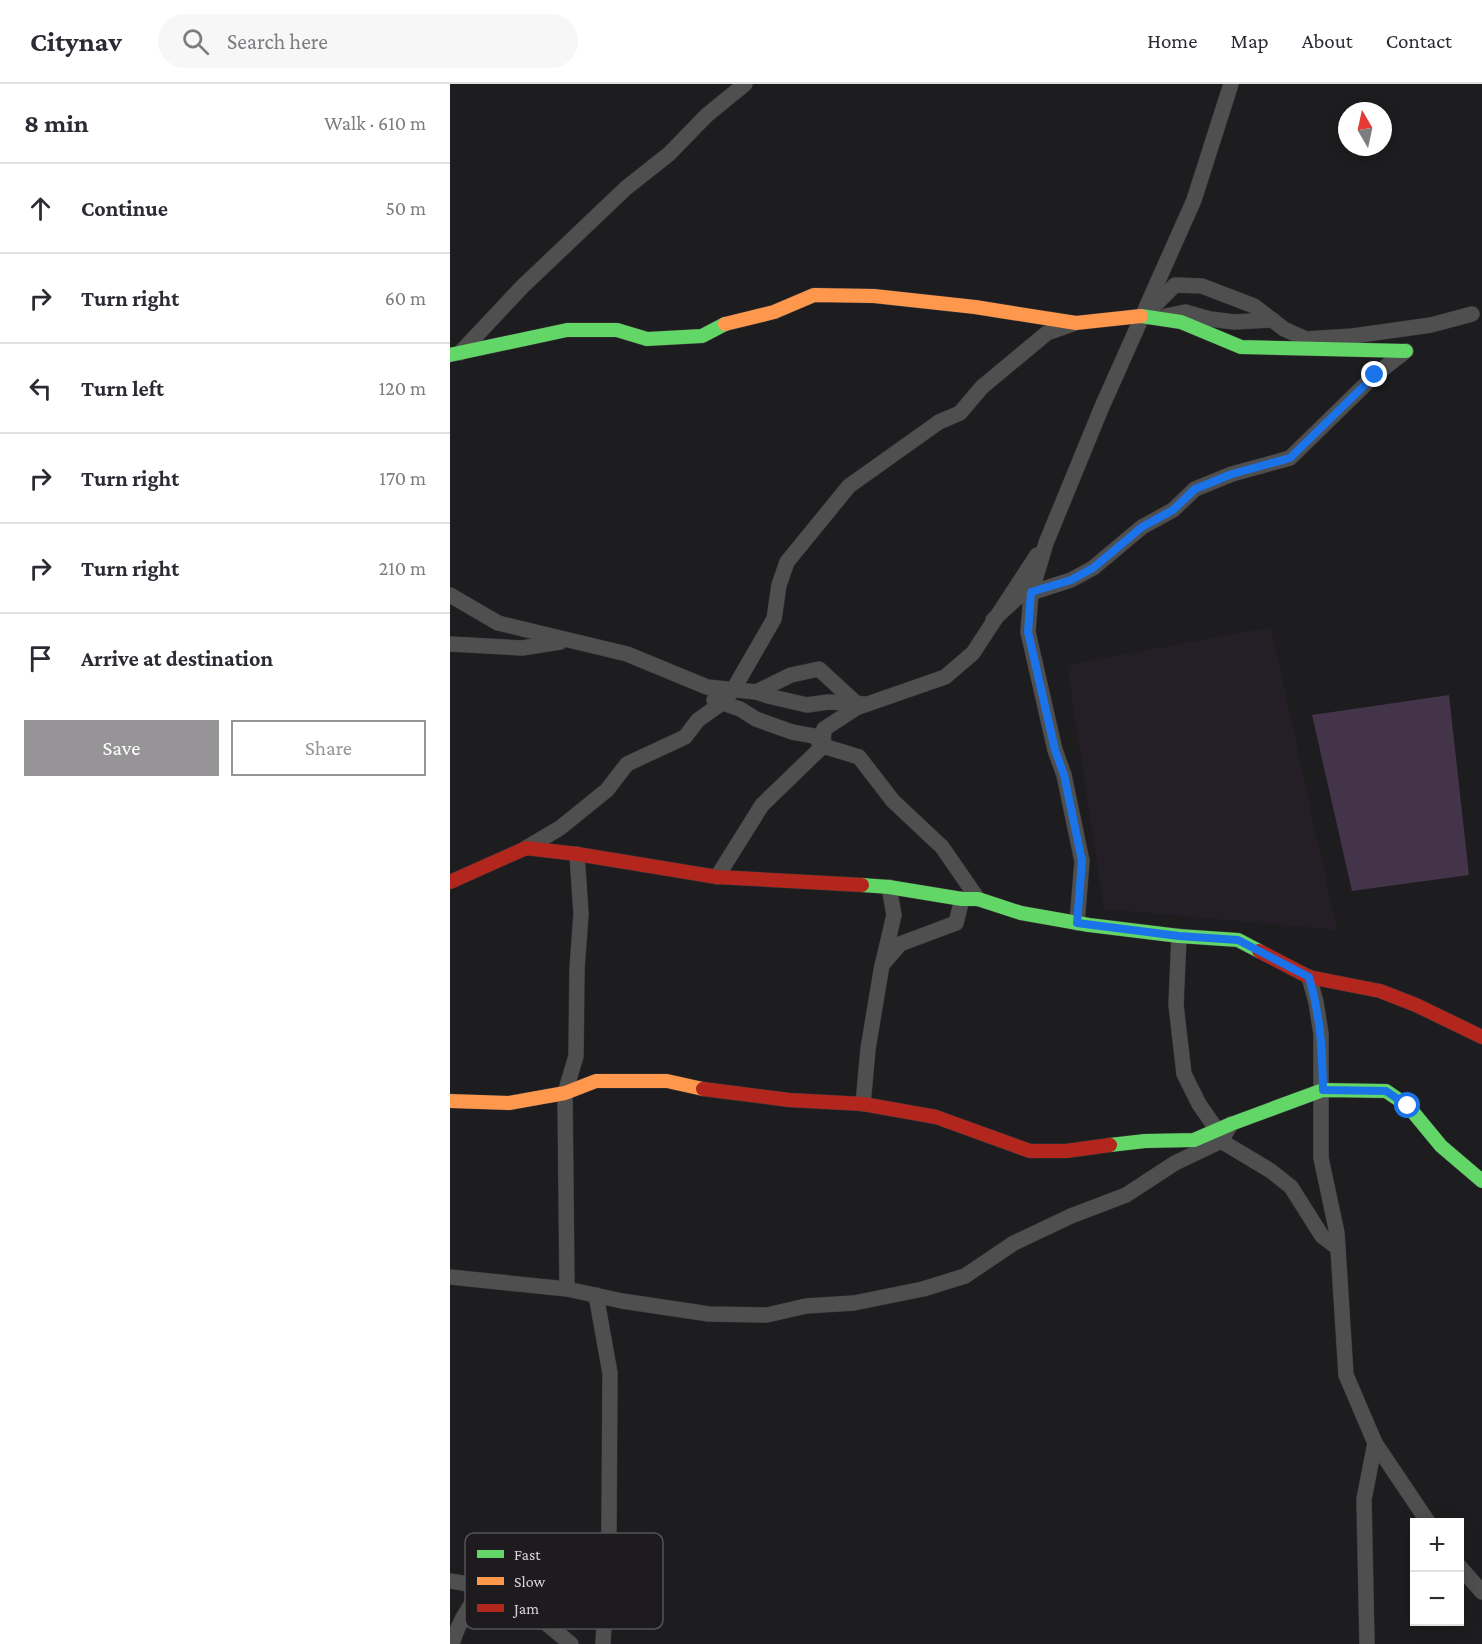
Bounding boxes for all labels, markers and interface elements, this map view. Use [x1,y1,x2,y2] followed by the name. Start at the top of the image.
[158,14,578,68] search box
[179,25,212,58] icon: search
[30,26,122,57] text: Citynav
[227,29,328,54] text: Search here
[1147,29,1197,53] text: Home
[1230,29,1269,53] text: Map
[1302,29,1353,53] text: About
[1386,29,1452,53] text: Contact
[1338,102,1392,156] north arrow
[24,109,89,138] text: 8 min
[324,112,426,134] text: Walk · 610 m
[24,192,57,225] icon: ahead
[81,196,168,221] text: Continue
[385,197,426,219] text: 50 m
[24,282,57,315] icon: right
[81,286,179,311] text: Turn right
[385,287,426,309] text: 60 m
[1361,361,1387,387] route end
[24,372,57,405] icon: left
[81,376,164,401] text: Turn left
[379,377,426,399] text: 120 m
[24,462,57,495] icon: right
[81,466,179,491] text: Turn right
[379,467,426,489] text: 170 m
[24,552,57,585] icon: right
[81,556,179,581] text: Turn right
[379,557,426,579] text: 210 m
[24,642,57,675] icon: arrive
[81,646,273,671] text: Arrive at destination
[24,720,219,776] button: Save
[231,720,426,776] button: Share
[1394,1092,1420,1118] route start
[1410,1518,1464,1626] map controls
[1410,1518,1464,1572] button: +
[465,1533,663,1629] legend
[514,1546,541,1563] text: Fast
[1410,1572,1464,1626] button: −
[514,1573,546,1590] text: Slow
[512,1600,539,1618] text: Jam

